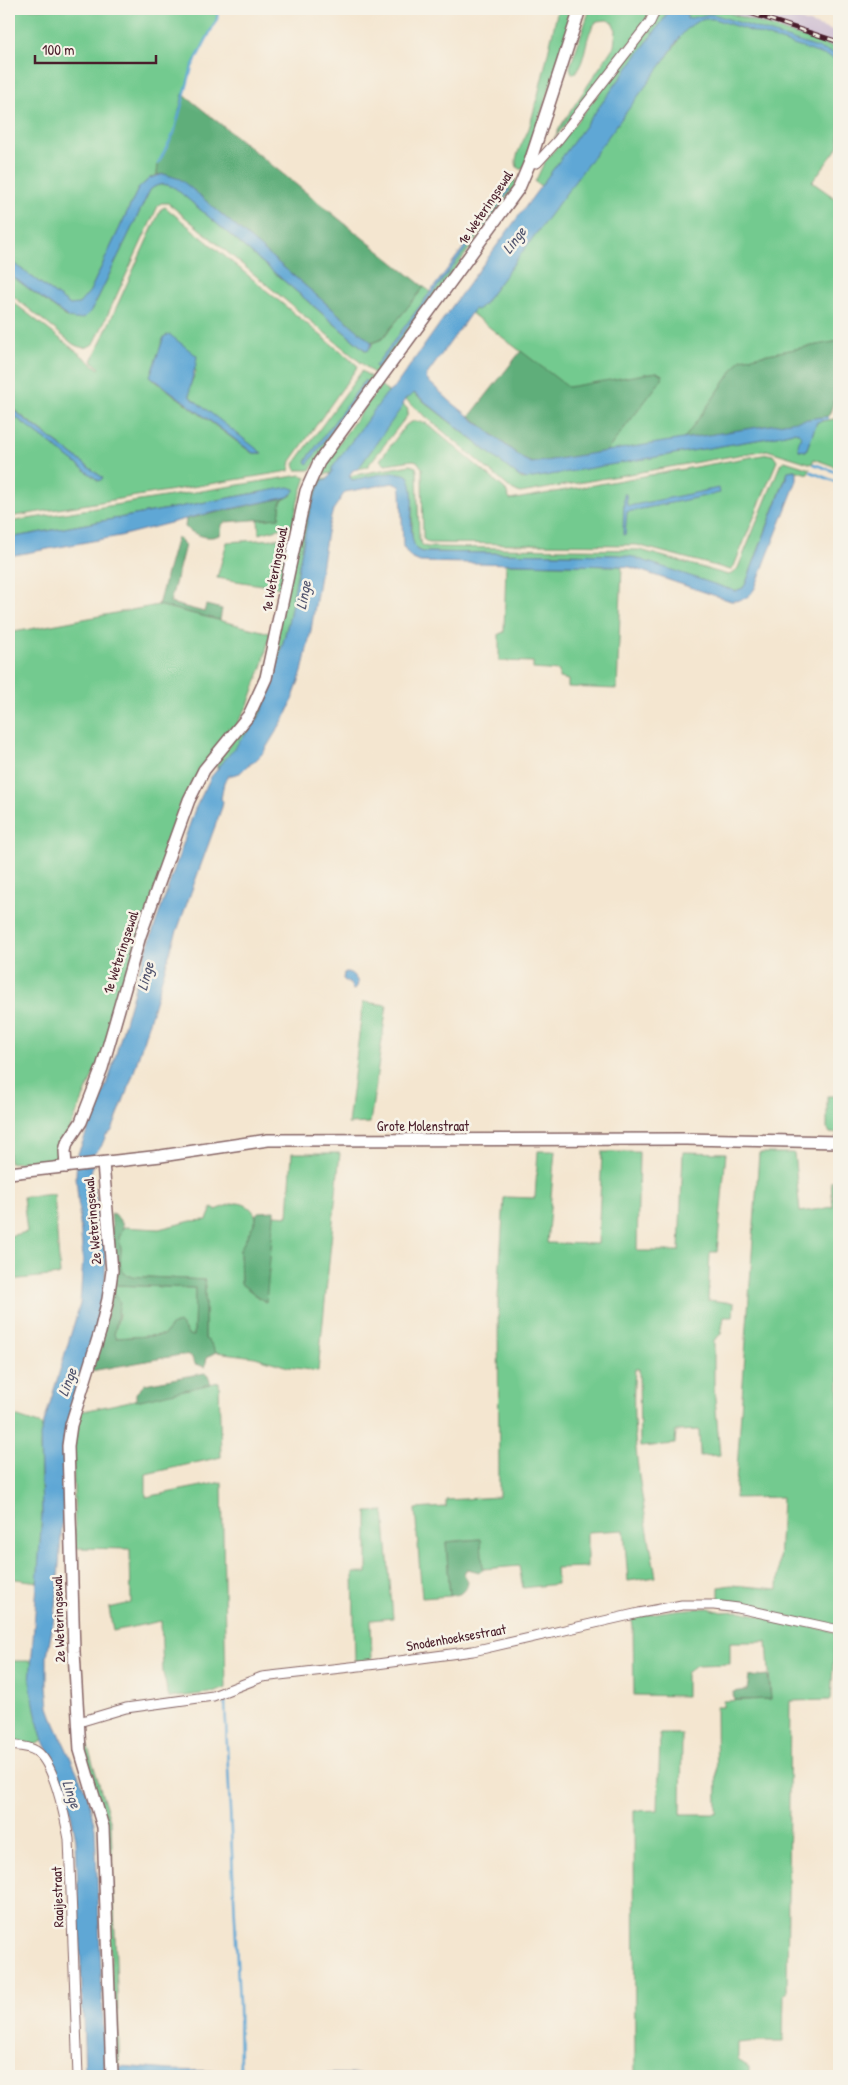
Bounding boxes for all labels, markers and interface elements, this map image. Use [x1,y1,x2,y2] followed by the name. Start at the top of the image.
[35,32,156,64] scale bar
[42,39,75,60] text: 100 m
[453,166,518,249] street label: 1e Weteringsewal
[497,222,532,258] water label: Linge
[256,525,293,613] street label: 1e Weteringsewal
[290,578,316,611] water label: Linge
[98,908,143,996] street label: 1e Weteringsewal
[131,959,159,992] water label: Linge
[377,1116,469,1135] street label: Grote Molenstraat
[79,1176,106,1265] street label: 2e Weteringsewal
[52,1364,82,1399] water label: Linge
[47,1575,70,1663] street label: 2e Weteringsewal
[405,1619,508,1655] street label: Snodenhoeksestraat
[57,1777,87,1812] water label: Linge
[46,1866,69,1928] street label: Raaijestraat

